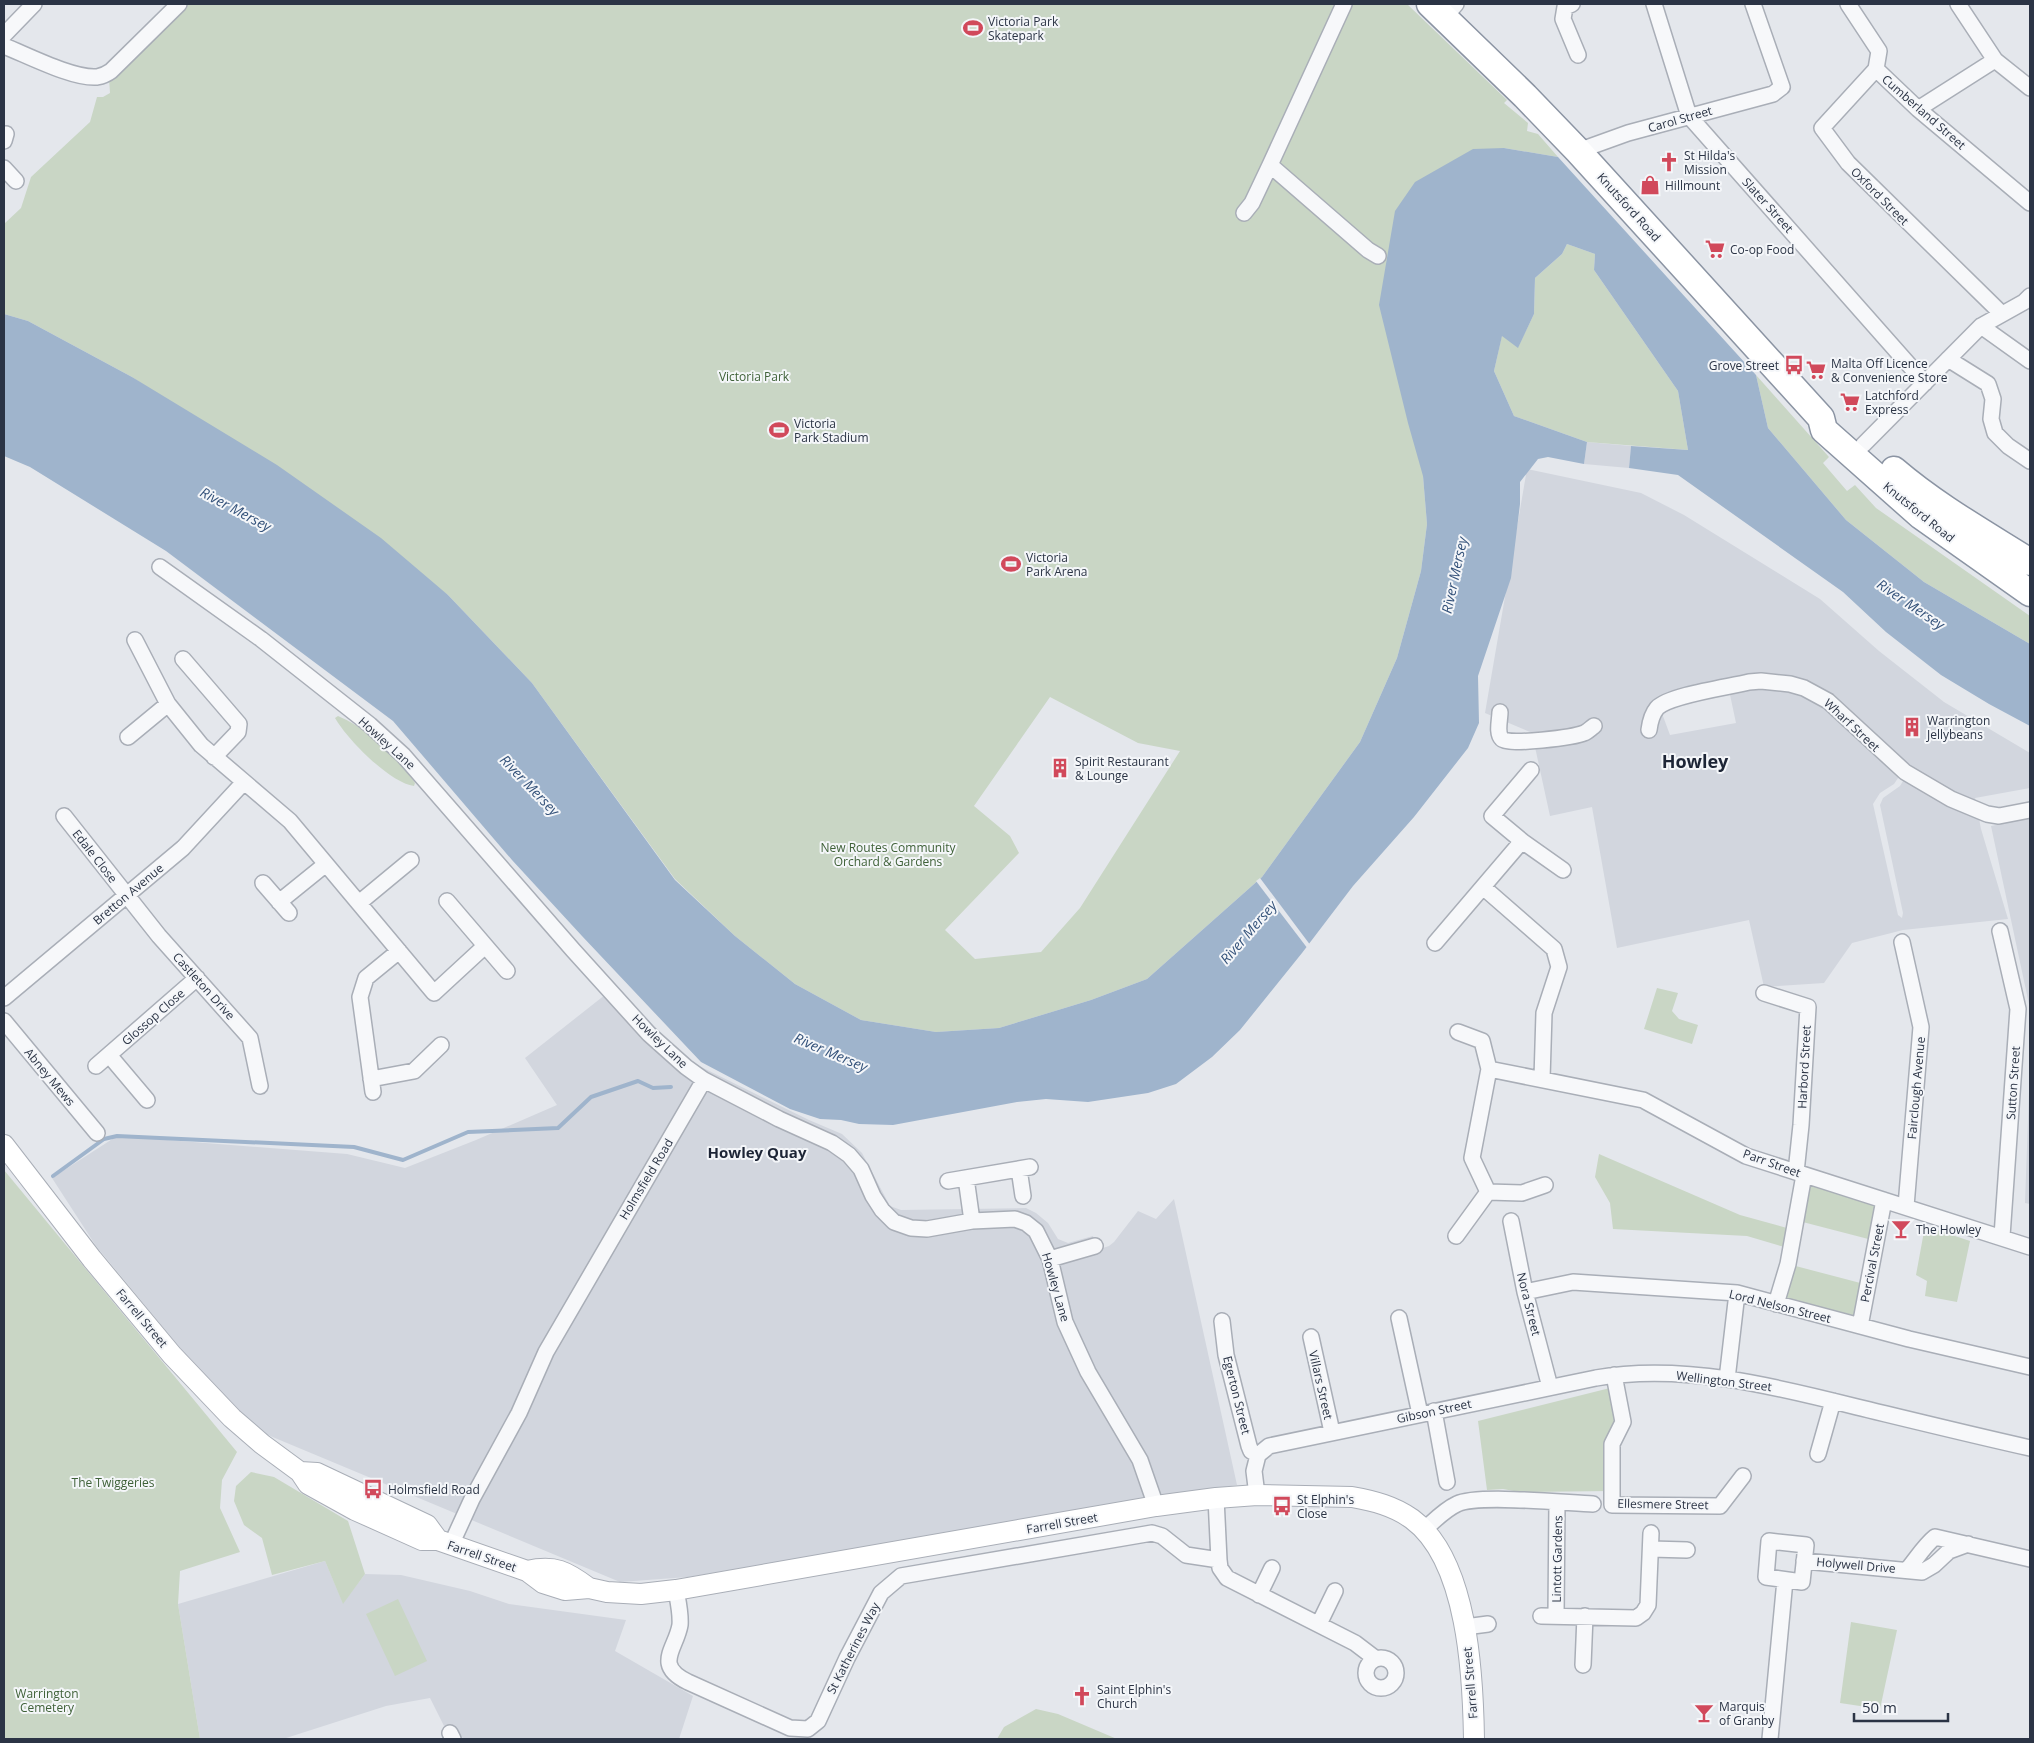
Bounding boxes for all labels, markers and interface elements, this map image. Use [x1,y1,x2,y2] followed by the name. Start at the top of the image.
[988,13,1059,44] place label: Victoria Park Skatepark
[962,17,984,39] sports icon: Victoria Park Skatepark
[1878,71,1970,153] street label: Cumberland Street
[1646,102,1714,136] street label: Carol Street
[1684,147,1736,178] place label: St Hilda's Mission
[1658,151,1680,173] church icon: St Hilda's Mission
[1847,163,1913,229] street label: Oxford Street
[1593,169,1665,245] street label: Knutsford Road
[1639,174,1661,196] shop icon: Hillmount
[1739,174,1797,236] street label: Slater Street
[1665,177,1720,194] place label: Hillmount
[1704,238,1726,260] supermarket icon: Co-op Food
[1730,241,1794,258] place label: Co-op Food
[1783,354,1805,376] bus stop icon: Grove Street
[1831,355,1948,386] place label: Malta Off Licence & Convenience Store
[1709,357,1779,374] place label: Grove Street
[1805,359,1827,381] supermarket icon: Malta Off Licence & Convenience Store
[719,368,790,385] park label: Victoria Park
[1865,387,1919,418] place label: Latchford Express
[1839,391,1861,413] supermarket icon: Latchford Express
[794,415,869,446] place label: Victoria Park Stadium
[768,419,790,441] sports icon: Victoria Park Stadium
[1880,478,1958,546] street label: Knutsford Road
[197,482,276,536] water label: River Mersey
[1437,533,1472,615] water label: River Mersey
[1026,549,1087,580] place label: Victoria Park Arena
[1000,553,1022,575] sports icon: Victoria Park Arena
[1873,574,1950,634] water label: River Mersey
[1820,695,1884,755] street label: Wharf Street
[1926,712,1990,743] place label: Warrington Jellybeans
[355,713,419,773] street label: Howley Lane
[1901,716,1923,738] building icon: Warrington Jellybeans
[1662,749,1729,773] district label: Howley
[496,750,565,821] water label: River Mersey
[1075,753,1169,784] place label: Spirit Restaurant & Lounge
[1049,757,1071,779] building icon: Spirit Restaurant & Lounge
[69,826,122,887] street label: Edale Close
[820,839,957,870] park label: New Routes Community Orchard & Gardens
[89,859,167,929] street label: Bretton Avenue
[1215,895,1282,968] water label: River Mersey
[169,949,239,1024] street label: Castleton Drive
[118,985,188,1049] street label: Glossop Close
[628,1010,692,1072] street label: Howley Lane
[1793,1025,1815,1109] street label: Harbord Street
[791,1028,872,1077] water label: River Mersey
[1903,1036,1929,1140] street label: Fairclough Avenue
[21,1044,79,1110] street label: Abney Mews
[2002,1046,2024,1120] street label: Sutton Street
[615,1135,677,1223] street label: Holmsfield Road
[708,1142,807,1162] district label: Howley Quay
[1741,1145,1803,1181] street label: Parr Street
[1890,1218,1912,1240] bar icon: The Howley
[1916,1221,1982,1238] place label: The Howley
[1856,1222,1888,1304] street label: Percival Street
[1038,1250,1074,1324] street label: Howley Lane
[1513,1271,1545,1337] street label: Nora Street
[112,1285,172,1351] street label: Farrell Street
[1727,1285,1833,1327] street label: Lord Nelson Street
[1305,1349,1337,1421] street label: Villars Street
[1219,1354,1255,1436] street label: Egerton Street
[1675,1367,1773,1395] street label: Wellington Street
[1395,1395,1473,1427] street label: Gibson Street
[72,1474,155,1491] park label: The Twiggeries
[362,1478,384,1500] bus stop icon: Holmsfield Road
[388,1481,480,1498] place label: Holmsfield Road
[1297,1491,1354,1522] place label: St Elphin's Close
[1271,1495,1293,1517] bus stop icon: St Elphin's Close
[1617,1495,1709,1513] street label: Ellesmere Street
[1025,1508,1099,1538] street label: Farrell Street
[1548,1515,1566,1603] street label: Lintott Gardens
[445,1536,519,1576] street label: Farrell Street
[1816,1553,1897,1577] street label: Holywell Drive
[822,1598,884,1697] street label: St Katherines Way
[1458,1646,1482,1720] street label: Farrell Street
[1097,1681,1171,1712] place label: Saint Elphin's Church
[15,1685,79,1716] park label: Warrington Cemetery
[1071,1685,1093,1707] church icon: Saint Elphin's Church
[1854,1690,1948,1722] scale bar
[1862,1697,1897,1717] text: 50 m
[1719,1698,1775,1729] place label: Marquis of Granby
[1693,1702,1715,1724] bar icon: Marquis of Granby

